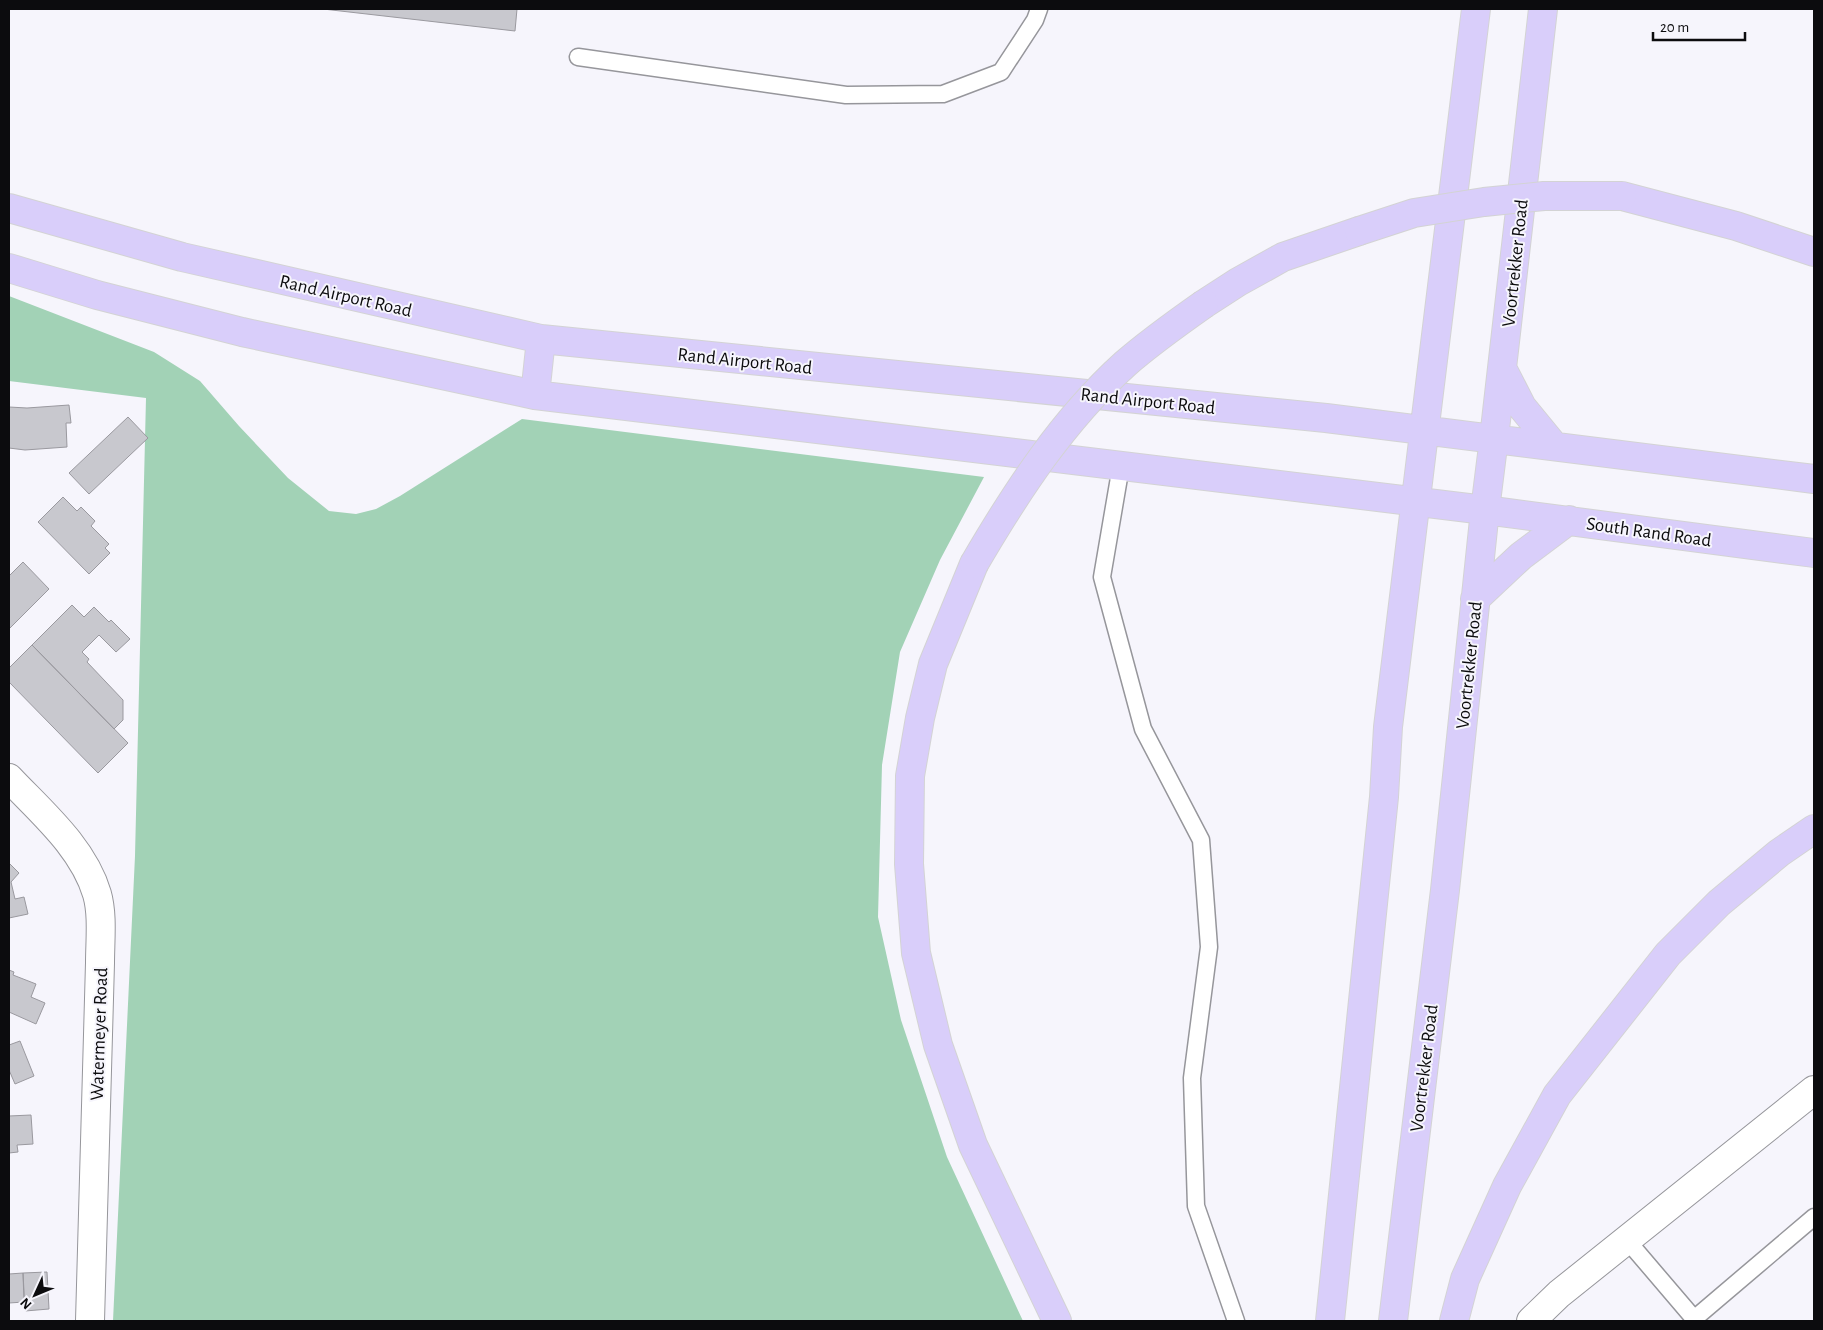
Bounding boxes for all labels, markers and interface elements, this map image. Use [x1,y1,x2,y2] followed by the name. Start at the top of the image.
[1653,10,1746,42] scale bar
[1660,20,1689,35] text: 20 m
[1499,198,1532,328] street label: Voortrekker Road
[278,272,414,321] street label: Rand Airport Road
[677,345,813,378] street label: Rand Airport Road
[1080,385,1216,418] street label: Rand Airport Road
[1585,514,1713,551] street label: South Rand Road
[1453,600,1486,730] street label: Voortrekker Road
[88,967,111,1101] street label: Watermeyer Road
[1407,1003,1442,1133] street label: Voortrekker Road
[10,1270,60,1320] north arrow
[18,1295,35,1312] text: N

